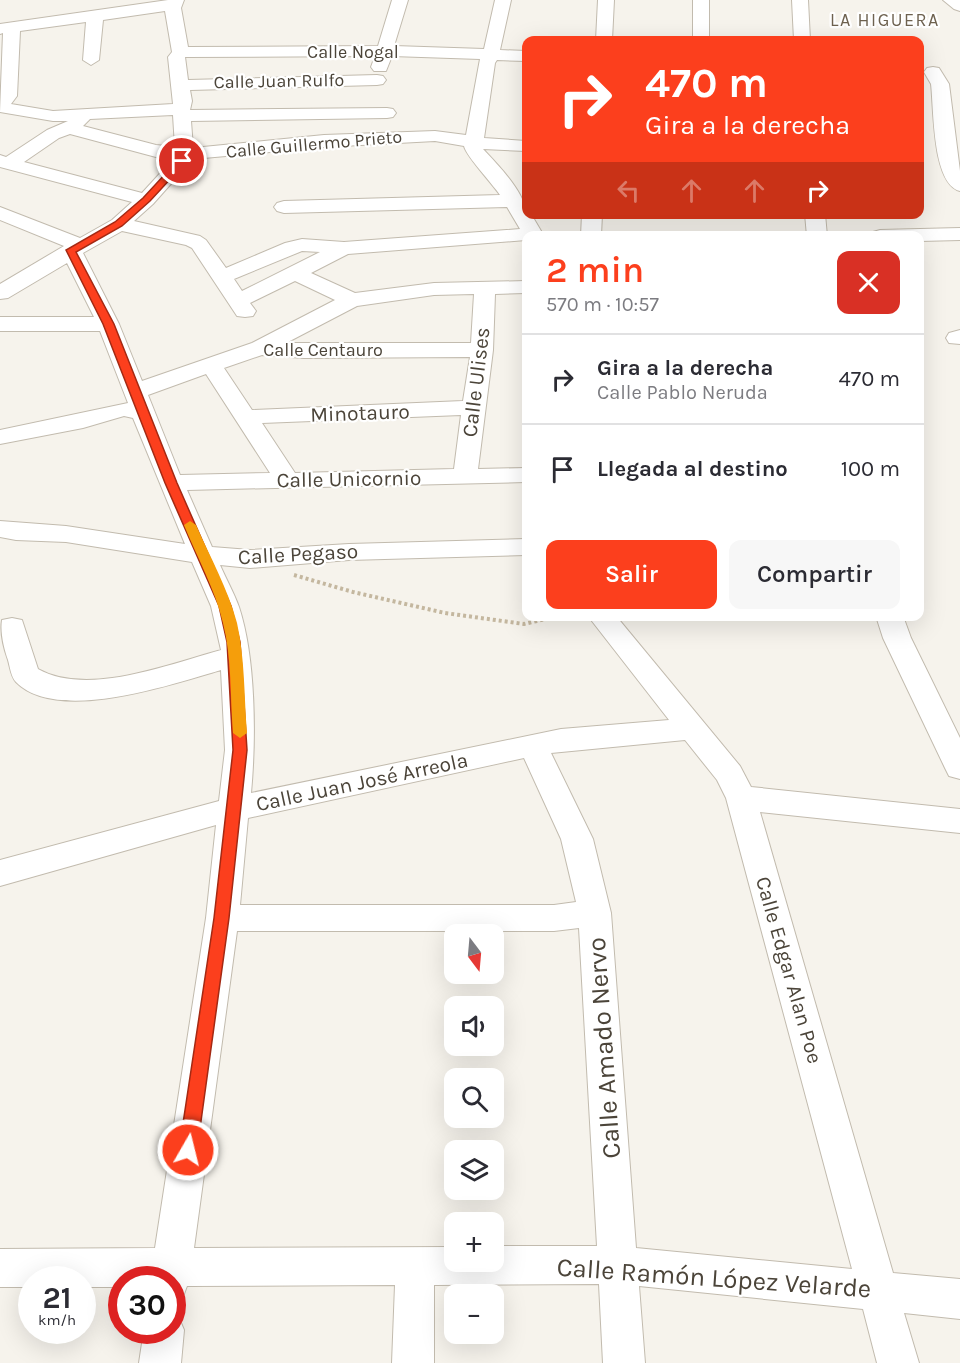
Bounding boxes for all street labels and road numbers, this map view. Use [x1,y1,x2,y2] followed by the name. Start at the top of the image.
[307,41,399,63] street label: Calle Nogal
[213,69,345,93] street label: Calle Juan Rulfo
[225,125,403,163] street label: Calle Guillermo Prieto
[457,326,495,438] street label: Calle Ulises
[263,339,383,361] street label: Calle Centauro
[310,399,410,427] street label: Minotauro
[276,466,422,492] street label: Calle Unicornio
[237,539,359,569] street label: Calle Pegaso
[254,748,470,816] street label: Calle Juan José Arreola
[751,874,827,1066] street label: Calle Edgar Alan Poe
[581,936,627,1160] street label: Calle Amado Nervo
[556,1252,872,1304] street label: Calle Ramón López Velarde

